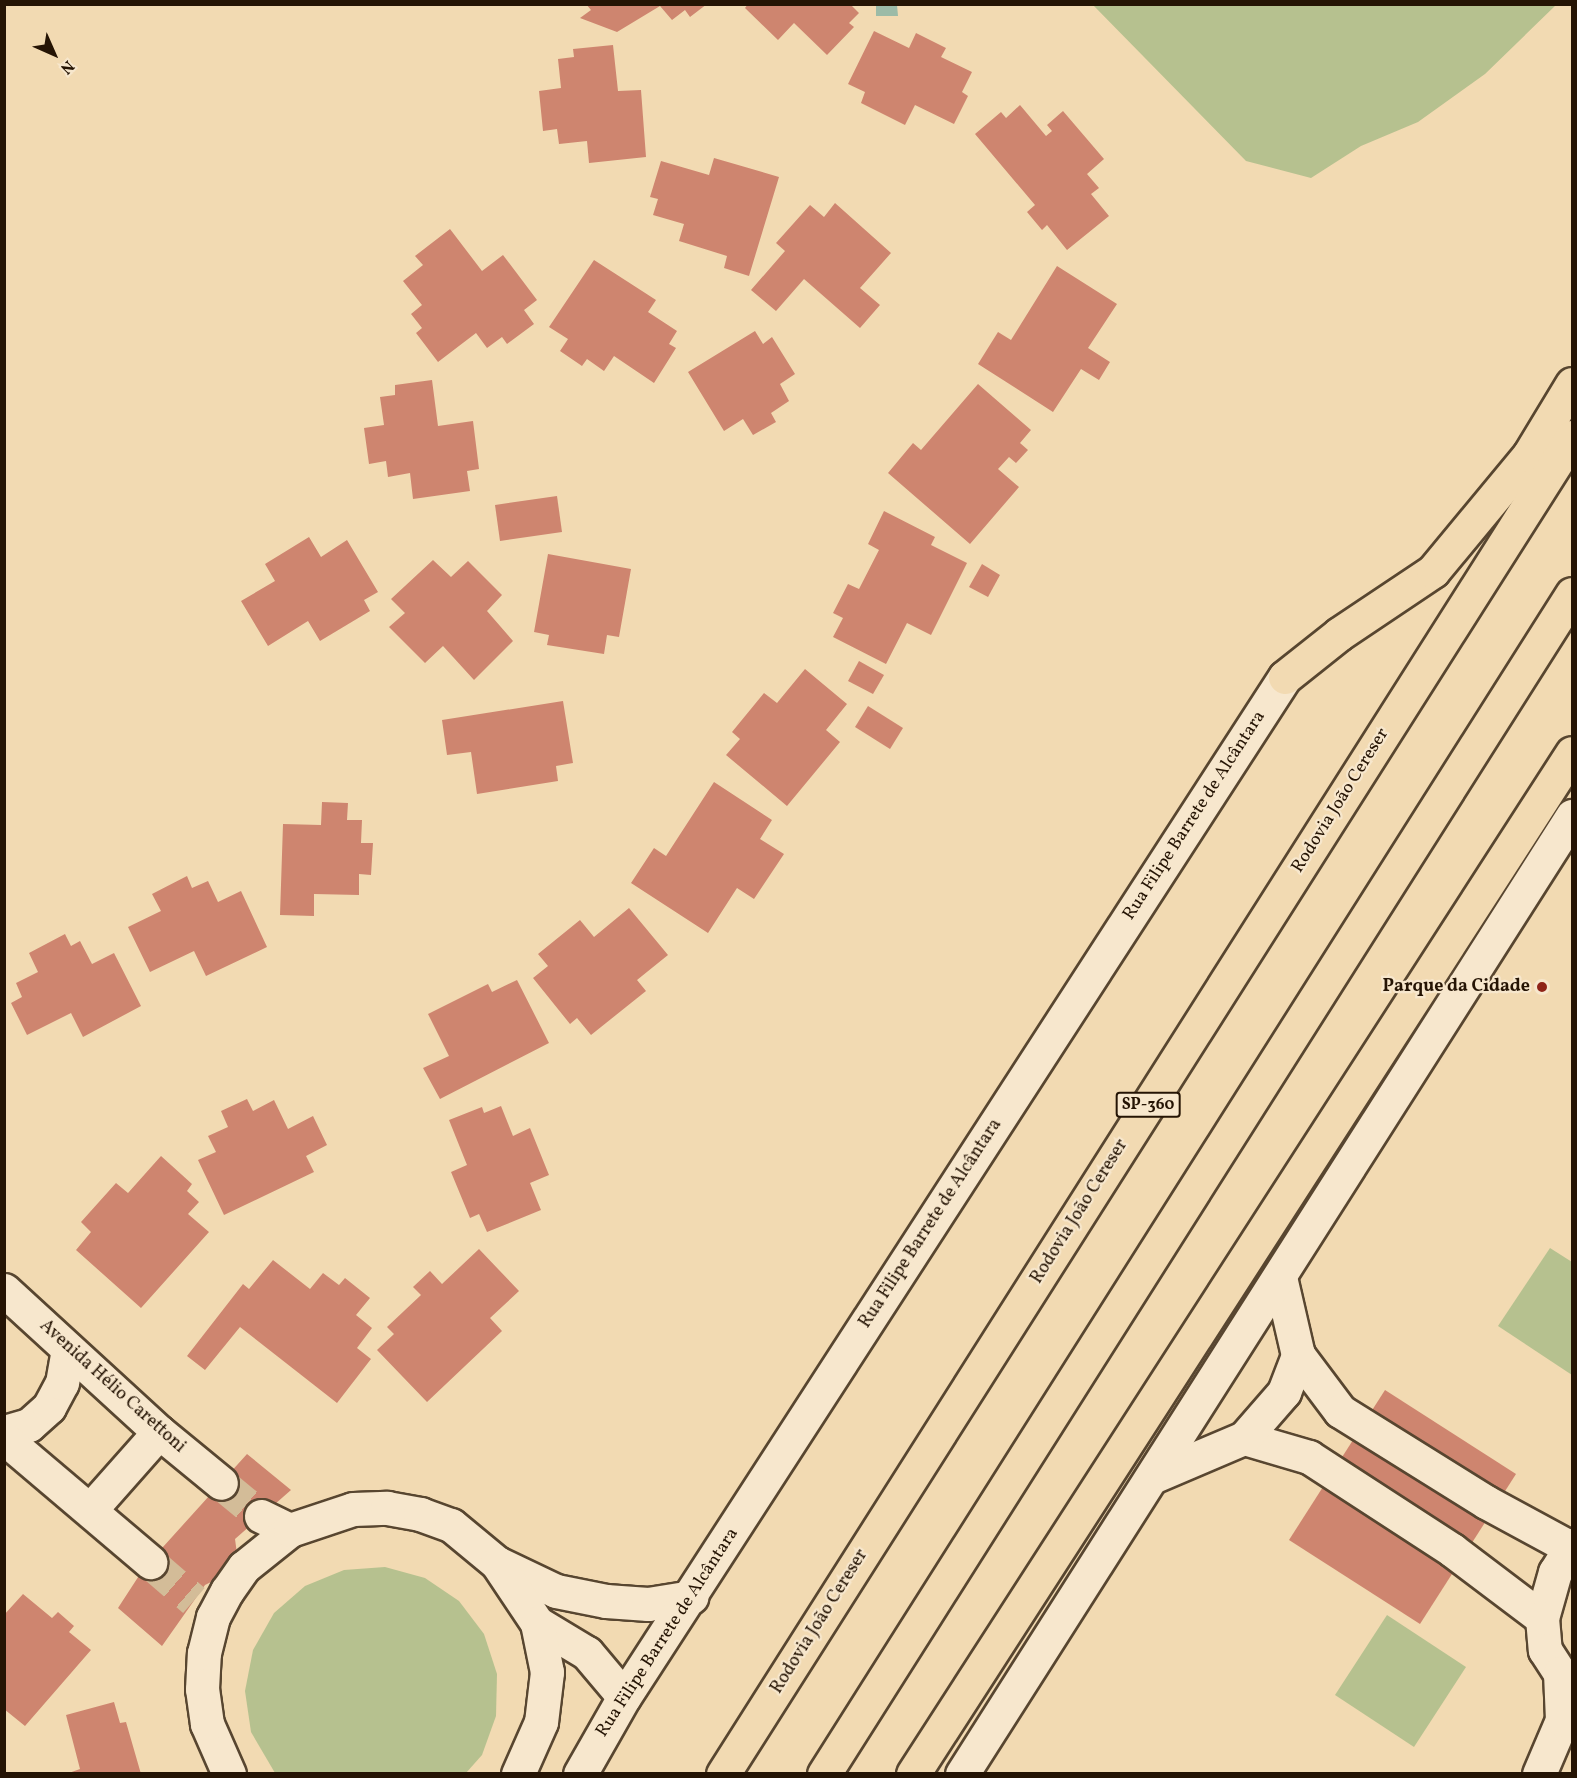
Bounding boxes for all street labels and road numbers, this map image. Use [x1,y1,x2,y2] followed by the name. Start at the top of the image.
[1119,707,1271,925] street label: Rua Filipe Barrete de Alcântara
[1288,725,1394,877] street label: Rodovia João Cereser
[1115,1092,1181,1118] road number: SP-360
[855,1115,1007,1333] street label: Rua Filipe Barrete de Alcântara
[1027,1136,1133,1288] street label: Rodovia João Cereser
[34,1316,190,1458] street label: Avenida Hélio Carettoni
[592,1524,744,1742] street label: Rua Filipe Barrete de Alcântara
[767,1546,873,1698] street label: Rodovia João Cereser

